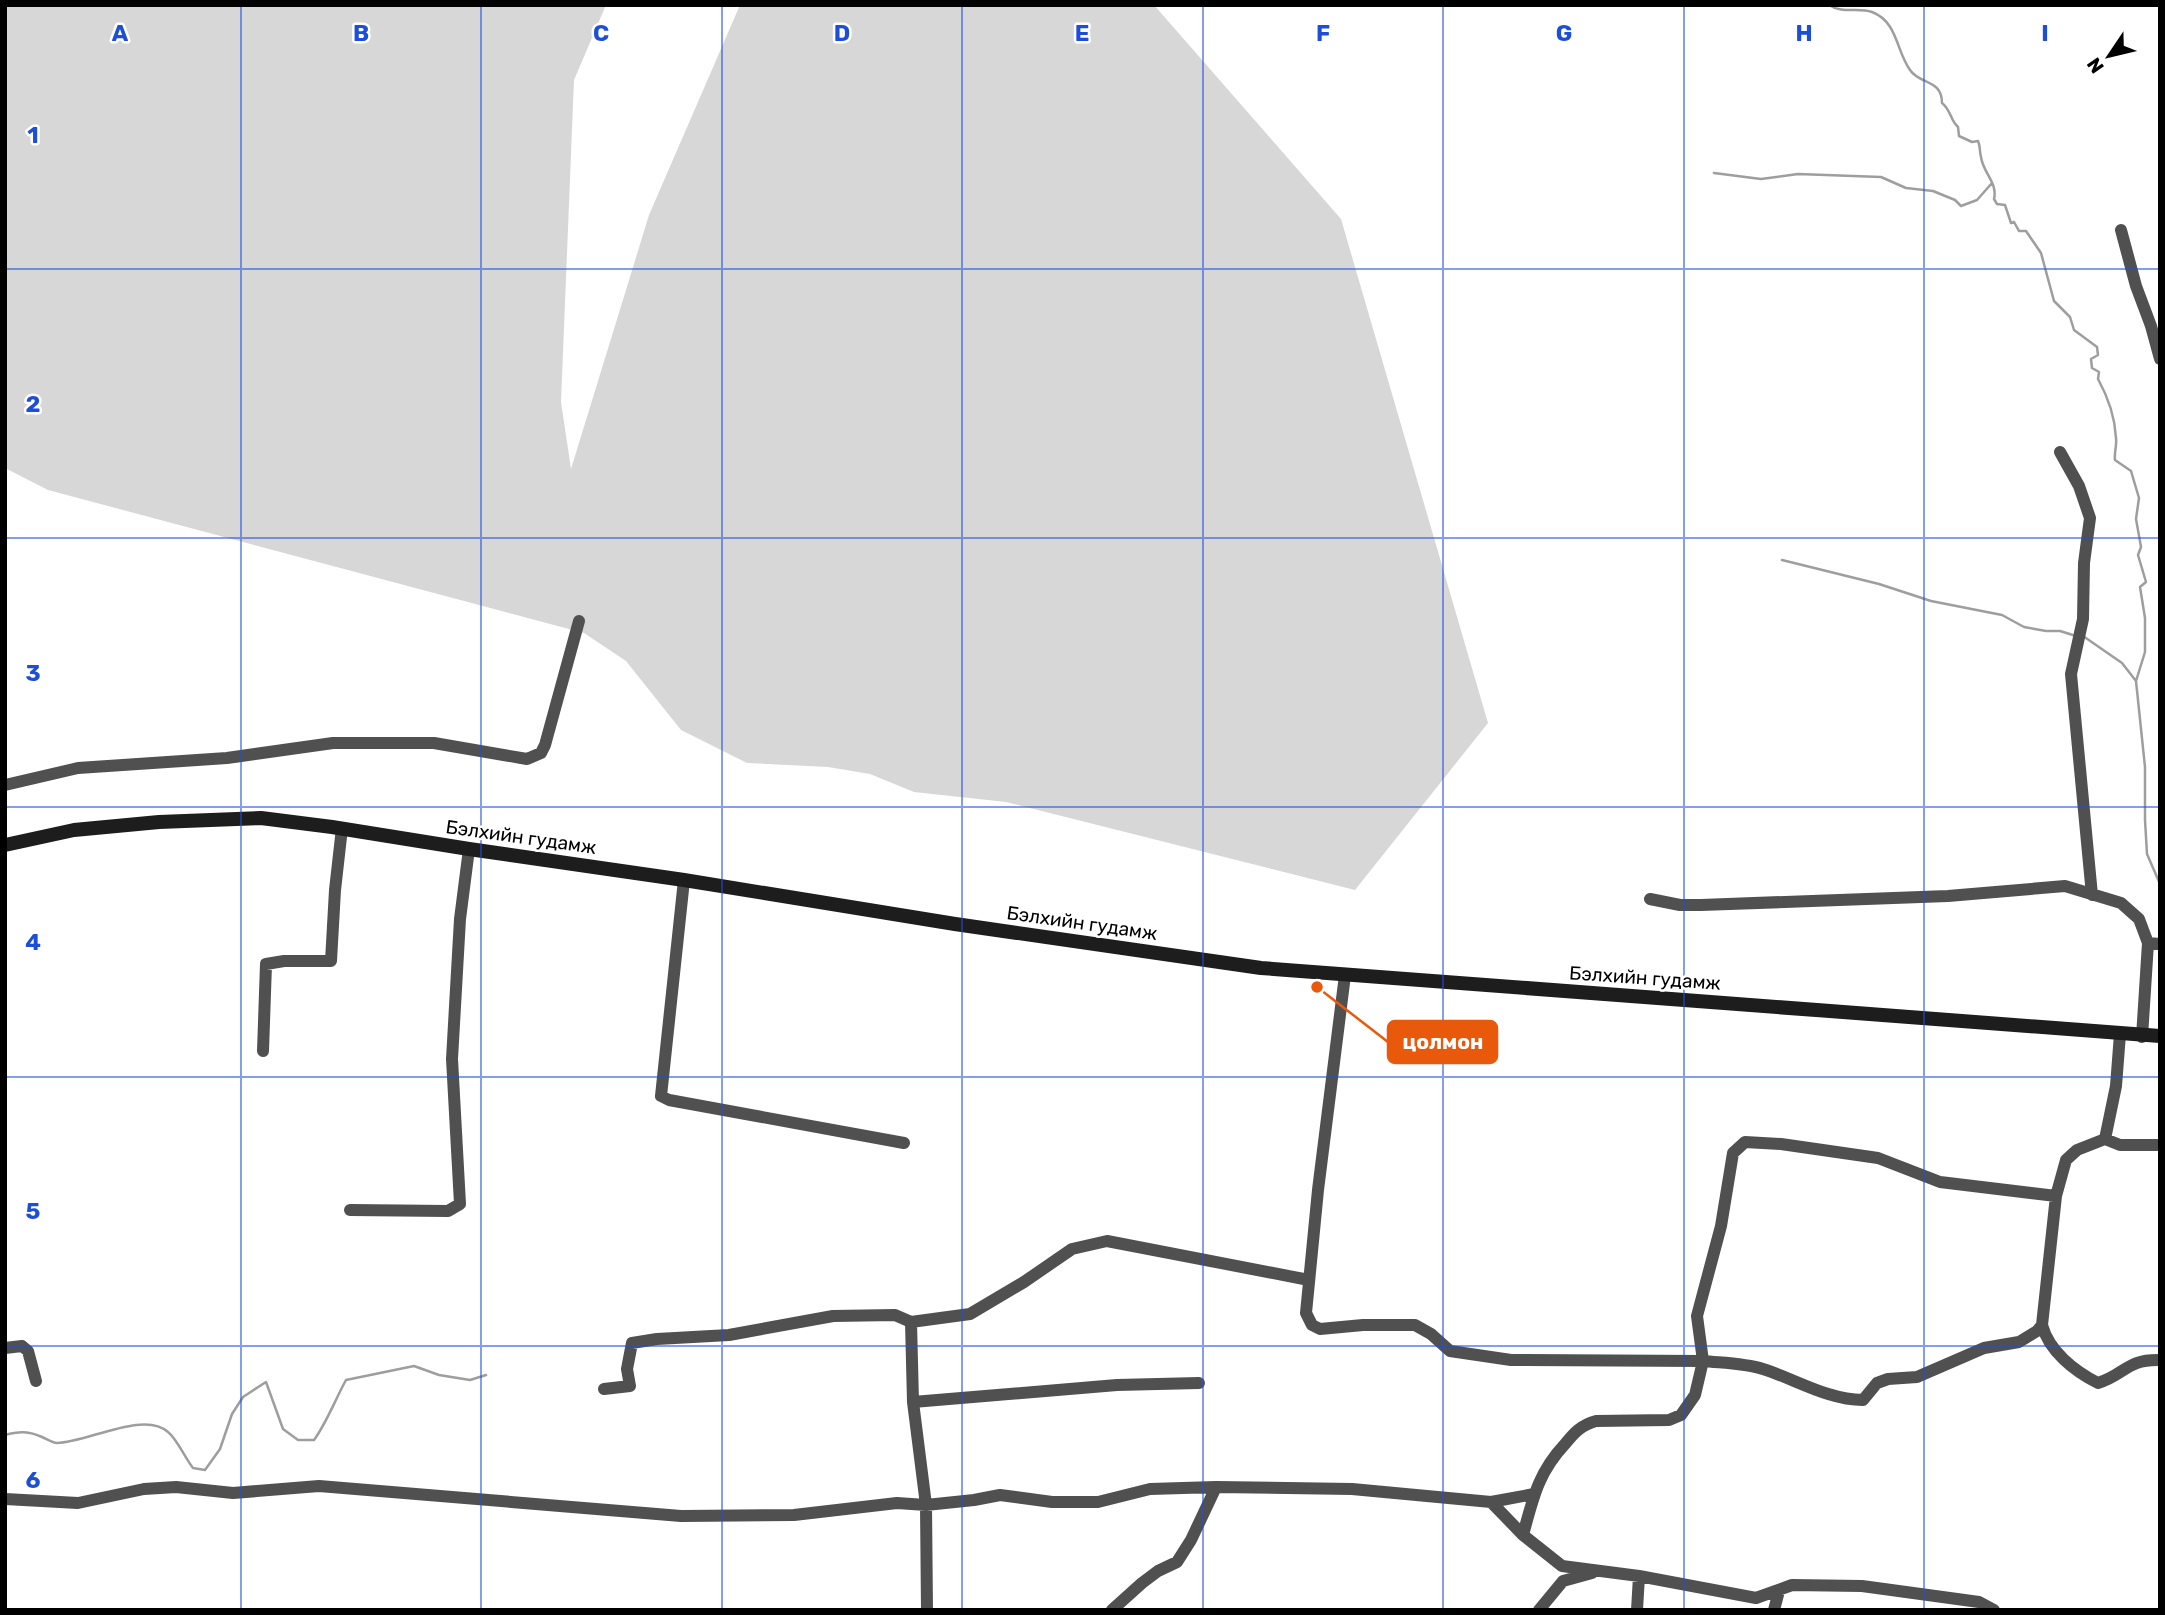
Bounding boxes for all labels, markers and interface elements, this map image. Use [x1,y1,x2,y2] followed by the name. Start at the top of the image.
[112,19,129,47] text: A
[353,19,369,47] text: B
[593,19,609,47] text: C
[834,19,850,47] text: D
[1075,19,1089,47] text: E
[1316,19,1330,47] text: F
[1556,19,1572,47] text: G
[1795,19,1813,47] text: H
[2041,19,2049,47] text: I
[2074,21,2144,91] north arrow
[2082,53,2109,78] text: N
[27,121,39,149] text: 1
[26,390,40,418] text: 2
[25,659,41,687] text: 3
[444,815,598,859] street label: Бэлхийн гудамж
[1005,901,1159,945] street label: Бэлхийн гудамж
[25,928,41,956] text: 4
[1569,961,1721,995] street label: Бэлхийн гудамж
[1388,1021,1497,1063] callout: цолмон
[1403,1029,1483,1054] text: цолмон
[26,1197,41,1225] text: 5
[26,1466,41,1494] text: 6

